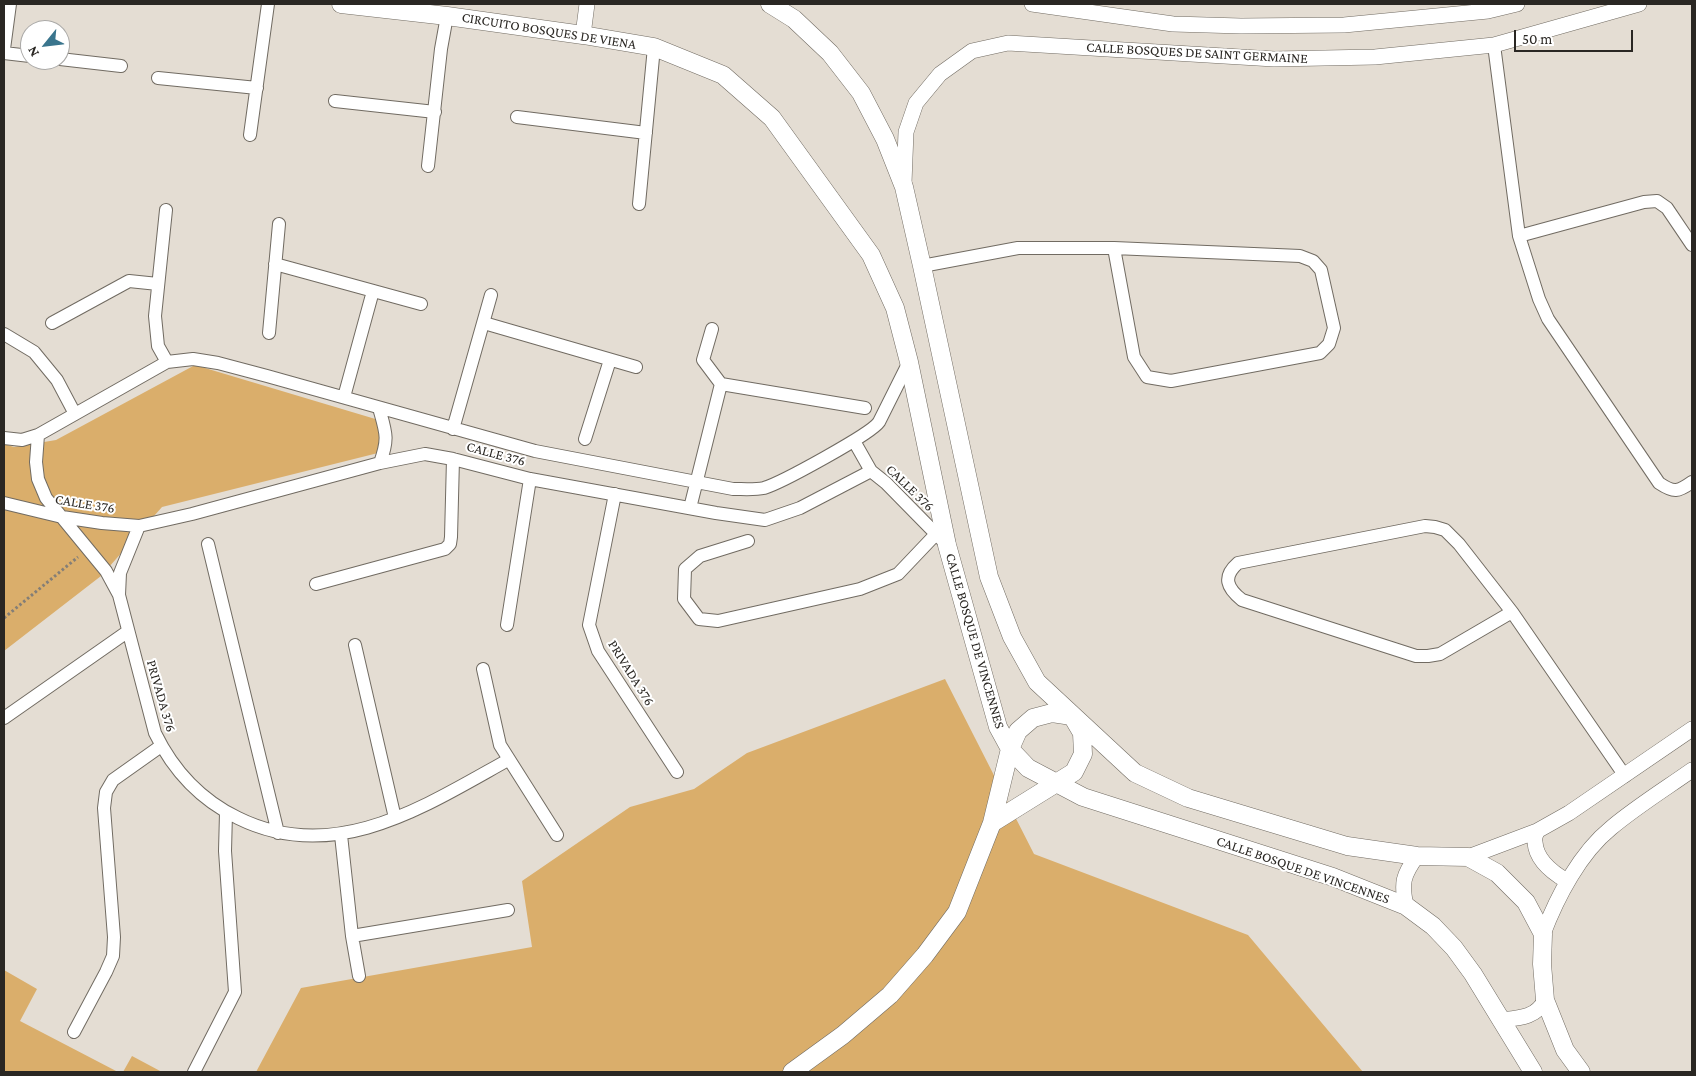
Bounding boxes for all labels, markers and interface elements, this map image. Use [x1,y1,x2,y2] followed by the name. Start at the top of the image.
[461,9,637,53] street label: CIRCUITO BOSQUES DE VIENA
[20,20,70,70] north arrow
[1516,20,1635,52] scale bar
[1522,31,1552,47] text: 50 m
[1086,39,1308,67] street label: CALLE BOSQUES DE SAINT GERMAINE
[23,44,42,60] text: N
[465,438,527,470] street label: CALLE 376
[883,461,937,515] street label: CALLE 376
[54,491,116,517] street label: CALLE 376
[942,551,1008,731] street label: CALLE BOSQUE DE VINCENNES
[604,637,658,709] street label: PRIVADA 376
[143,658,179,734] street label: PRIVADA 376
[1214,832,1392,908] street label: CALLE BOSQUE DE VINCENNES

